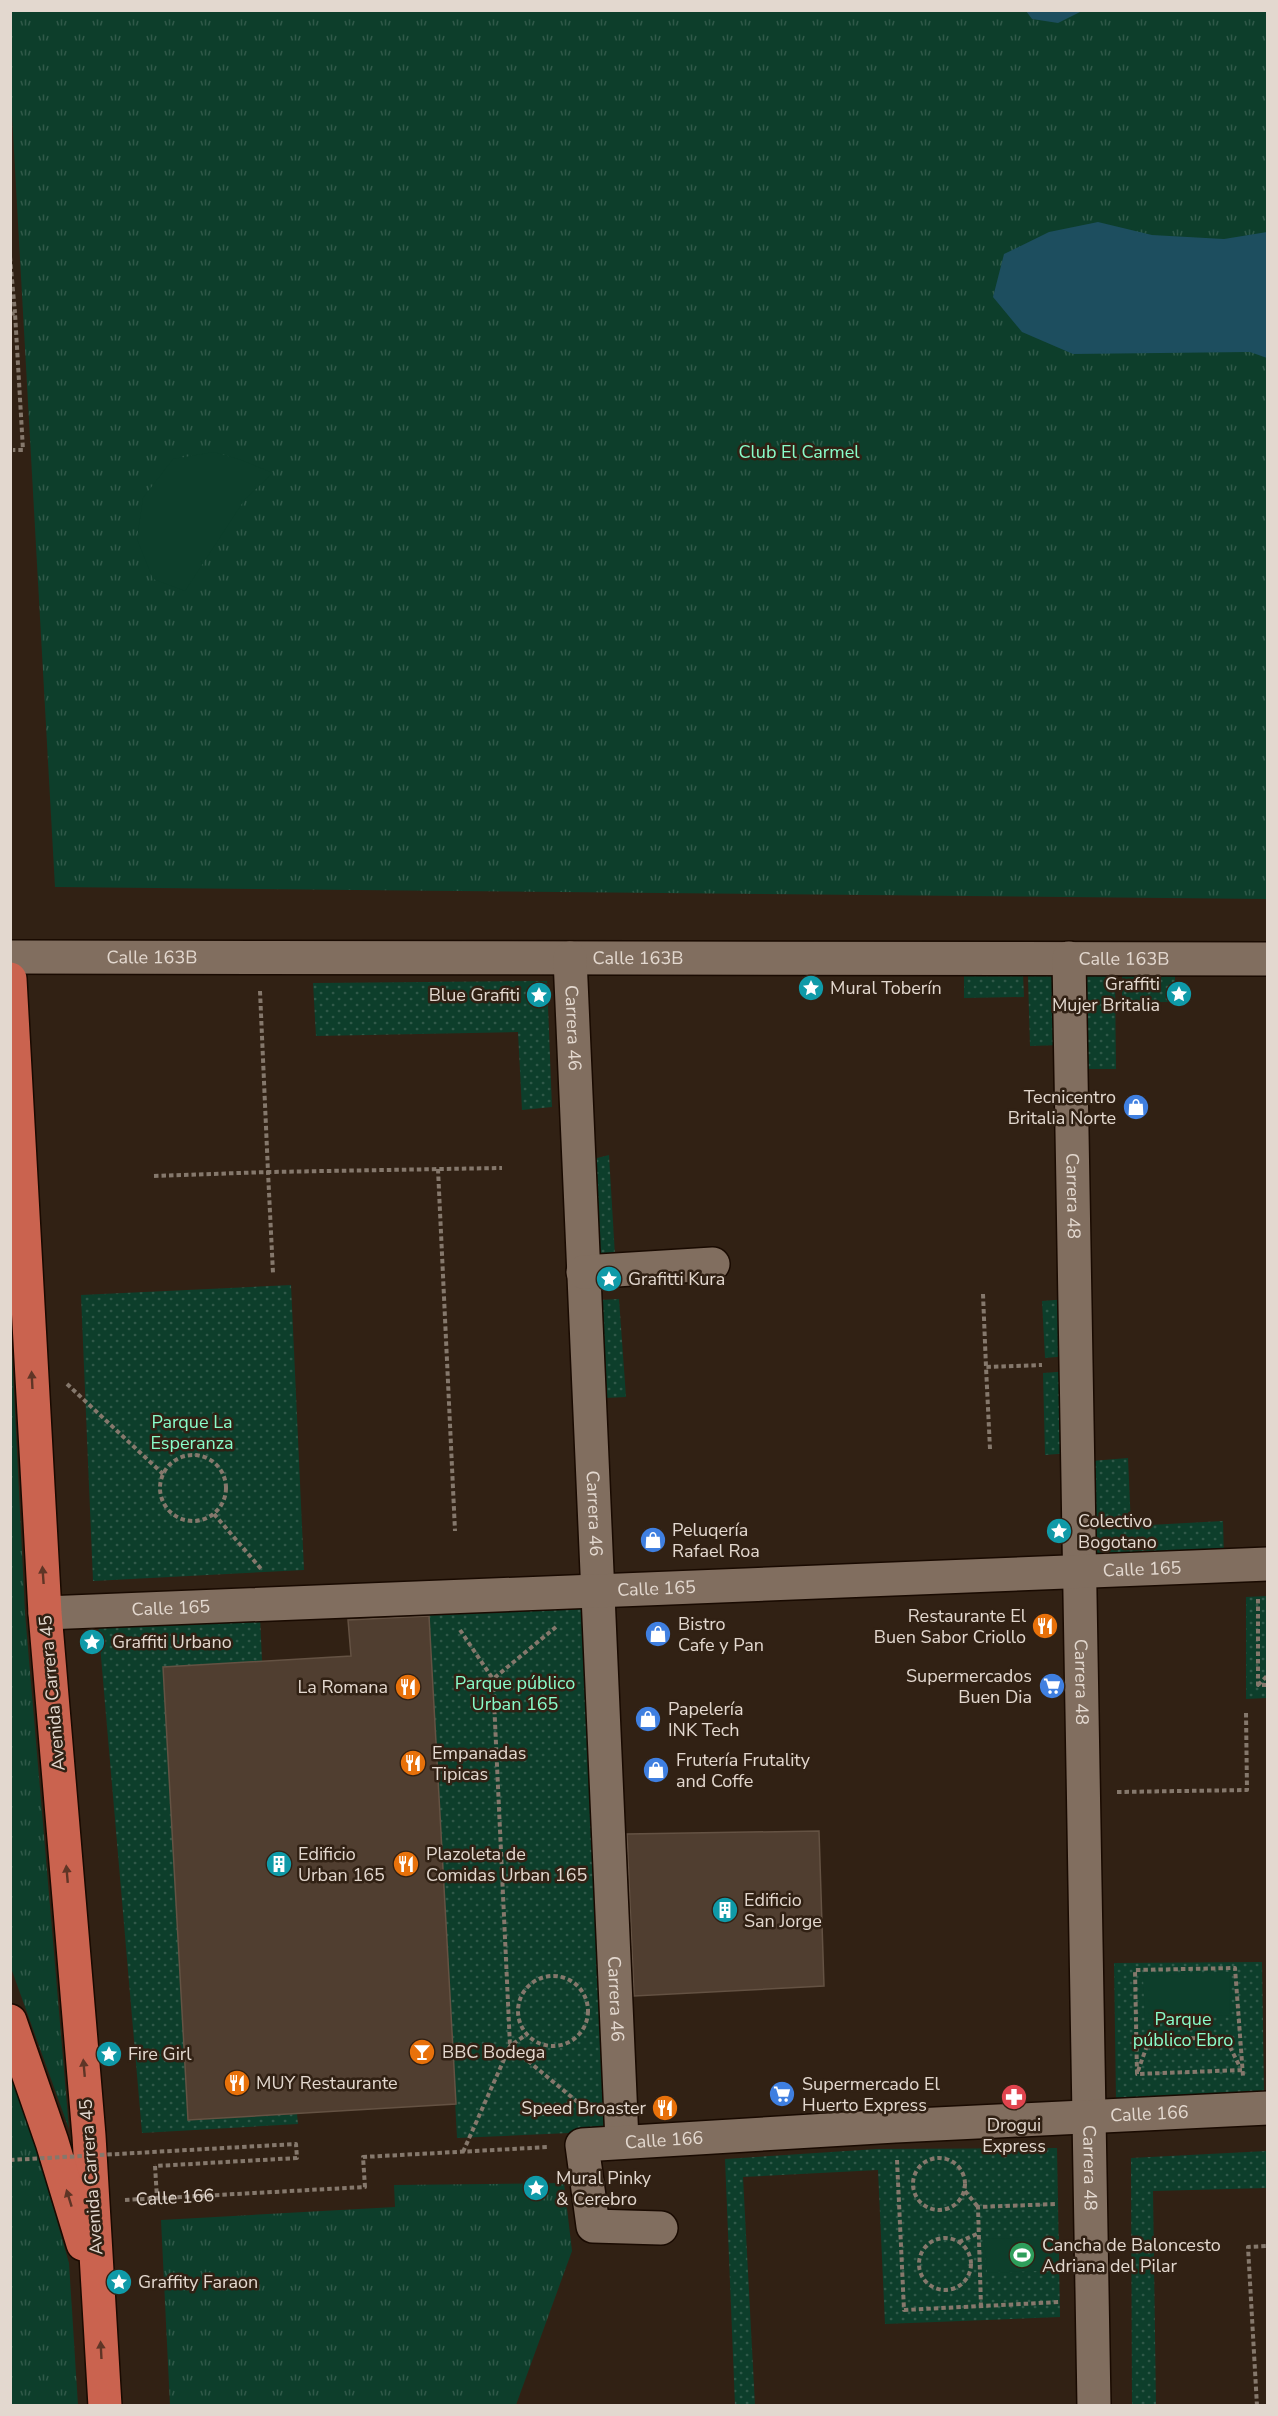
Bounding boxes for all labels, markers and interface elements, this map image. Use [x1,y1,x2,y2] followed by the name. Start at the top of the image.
[738,440,860,464] park label: Club El Carmel
[107,945,197,969] street label: Calle 163B
[593,946,683,970] street label: Calle 163B
[1079,947,1169,971] street label: Calle 163B
[1052,972,1160,1017] place label: Graffiti Mujer Britalia
[796,973,826,1003] place icon: Mural Toberín
[830,976,942,1000] place label: Mural Toberín
[1164,979,1194,1009] place icon: Graffiti Mujer Britalia
[524,980,554,1010] place icon: Blue Grafiti
[429,983,520,1007] place label: Blue Grafiti
[559,984,587,1071] street label: Carrera 46
[1008,1085,1116,1130] place label: Tecnicentro Britalia Norte
[1121,1092,1151,1122] shop icon: Tecnicentro Britalia Norte
[1060,1153,1086,1239] street label: Carrera 48
[594,1264,624,1294] place icon: Grafitti Kura
[628,1267,725,1291] place label: Grafitti Kura
[27,1371,37,1390] one-way arrow
[151,1410,234,1455] park label: Parque La Esperanza
[581,1470,608,1557] street label: Carrera 46
[1078,1509,1157,1554] place label: Colectivo Bogotano
[1044,1516,1074,1546] place icon: Colectivo Bogotano
[672,1518,760,1563] place label: Peluqería Rafael Roa
[638,1525,668,1555] shop icon: Peluqería Rafael Roa
[1102,1555,1182,1583] street label: Calle 165
[38,1565,48,1584] one-way arrow
[617,1575,696,1602] street label: Calle 165
[131,1594,211,1622] street label: Calle 165
[874,1604,1027,1649] place label: Restaurante El Buen Sabor Criollo
[1030,1611,1060,1641] restaurant icon: Restaurante El Buen Sabor Criollo
[678,1612,764,1657] place label: Bistro Cafe y Pan
[33,1614,71,1772] street label: Avenida Carrera 45
[643,1619,673,1649] shop icon: Bistro Cafe y Pan
[77,1627,107,1657] place icon: Graffiti Urbano
[112,1630,232,1654] place label: Graffiti Urbano
[1069,1639,1094,1725] street label: Carrera 48
[906,1664,1032,1709] place label: Supermercados Buen Dia
[455,1671,575,1716] park label: Parque público Urban 165
[1037,1671,1067,1701] supermarket icon: Supermercados Buen Dia
[393,1672,423,1702] restaurant icon: La Romana
[298,1675,388,1699] place label: La Romana
[668,1697,744,1742] place label: Papelería INK Tech
[633,1704,663,1734] shop icon: Papelería INK Tech
[432,1741,526,1786] place label: Empanadas Tipicas
[398,1748,428,1778] restaurant icon: Empanadas Tipicas
[676,1748,811,1793] place label: Frutería Frutality and Coffe
[641,1755,671,1785] shop icon: Frutería Frutality and Coffe
[298,1842,385,1887] place label: Edificio Urban 165
[426,1842,587,1887] place label: Plazoleta de Comidas Urban 165
[264,1849,294,1879] building icon: Edificio Urban 165
[391,1849,421,1879] restaurant icon: Plazoleta de Comidas Urban 165
[62,1864,72,1883] one-way arrow
[744,1888,822,1933] place label: Edificio San Jorge
[710,1895,740,1925] building icon: Edificio San Jorge
[602,1956,630,2042] street label: Carrera 46
[1133,2007,1233,2052] park label: Parque público Ebro
[407,2037,437,2067] bar icon: BBC Bodega
[94,2039,124,2069] place icon: Fire Girl
[442,2040,545,2064] place label: BBC Bodega
[128,2042,192,2066] place label: Fire Girl
[79,2059,88,2078] one-way arrow
[222,2068,252,2098] restaurant icon: MUY Restaurante
[256,2071,398,2095] place label: MUY Restaurante
[802,2072,940,2117] place label: Supermercado El Huerto Express
[767,2079,797,2109] supermarket icon: Supermercado El Huerto Express
[999,2082,1029,2112] pharmacy icon: Drogui Express
[650,2093,680,2123] restaurant icon: Speed Broaster
[521,2096,647,2120] place label: Speed Broaster
[74,2098,108,2256] street label: Avenida Carrera 45
[1110,2100,1189,2128] street label: Calle 166
[982,2113,1046,2158] place label: Drogui Express
[1077,2125,1103,2211] street label: Carrera 48
[624,2126,704,2154] street label: Calle 166
[556,2166,652,2211] place label: Mural Pinky & Cerebro
[521,2173,551,2203] place icon: Mural Pinky & Cerebro
[135,2183,215,2211] street label: Calle 166
[64,2189,73,2207] one-way arrow
[1042,2233,1221,2278] place label: Cancha de Baloncesto Adriana del Pilar
[1007,2240,1037,2270] sports icon: Cancha de Baloncesto Adriana del Pilar
[104,2267,134,2297] place icon: Graffity Faraon
[138,2270,258,2294] place label: Graffity Faraon
[97,2340,106,2359] one-way arrow

